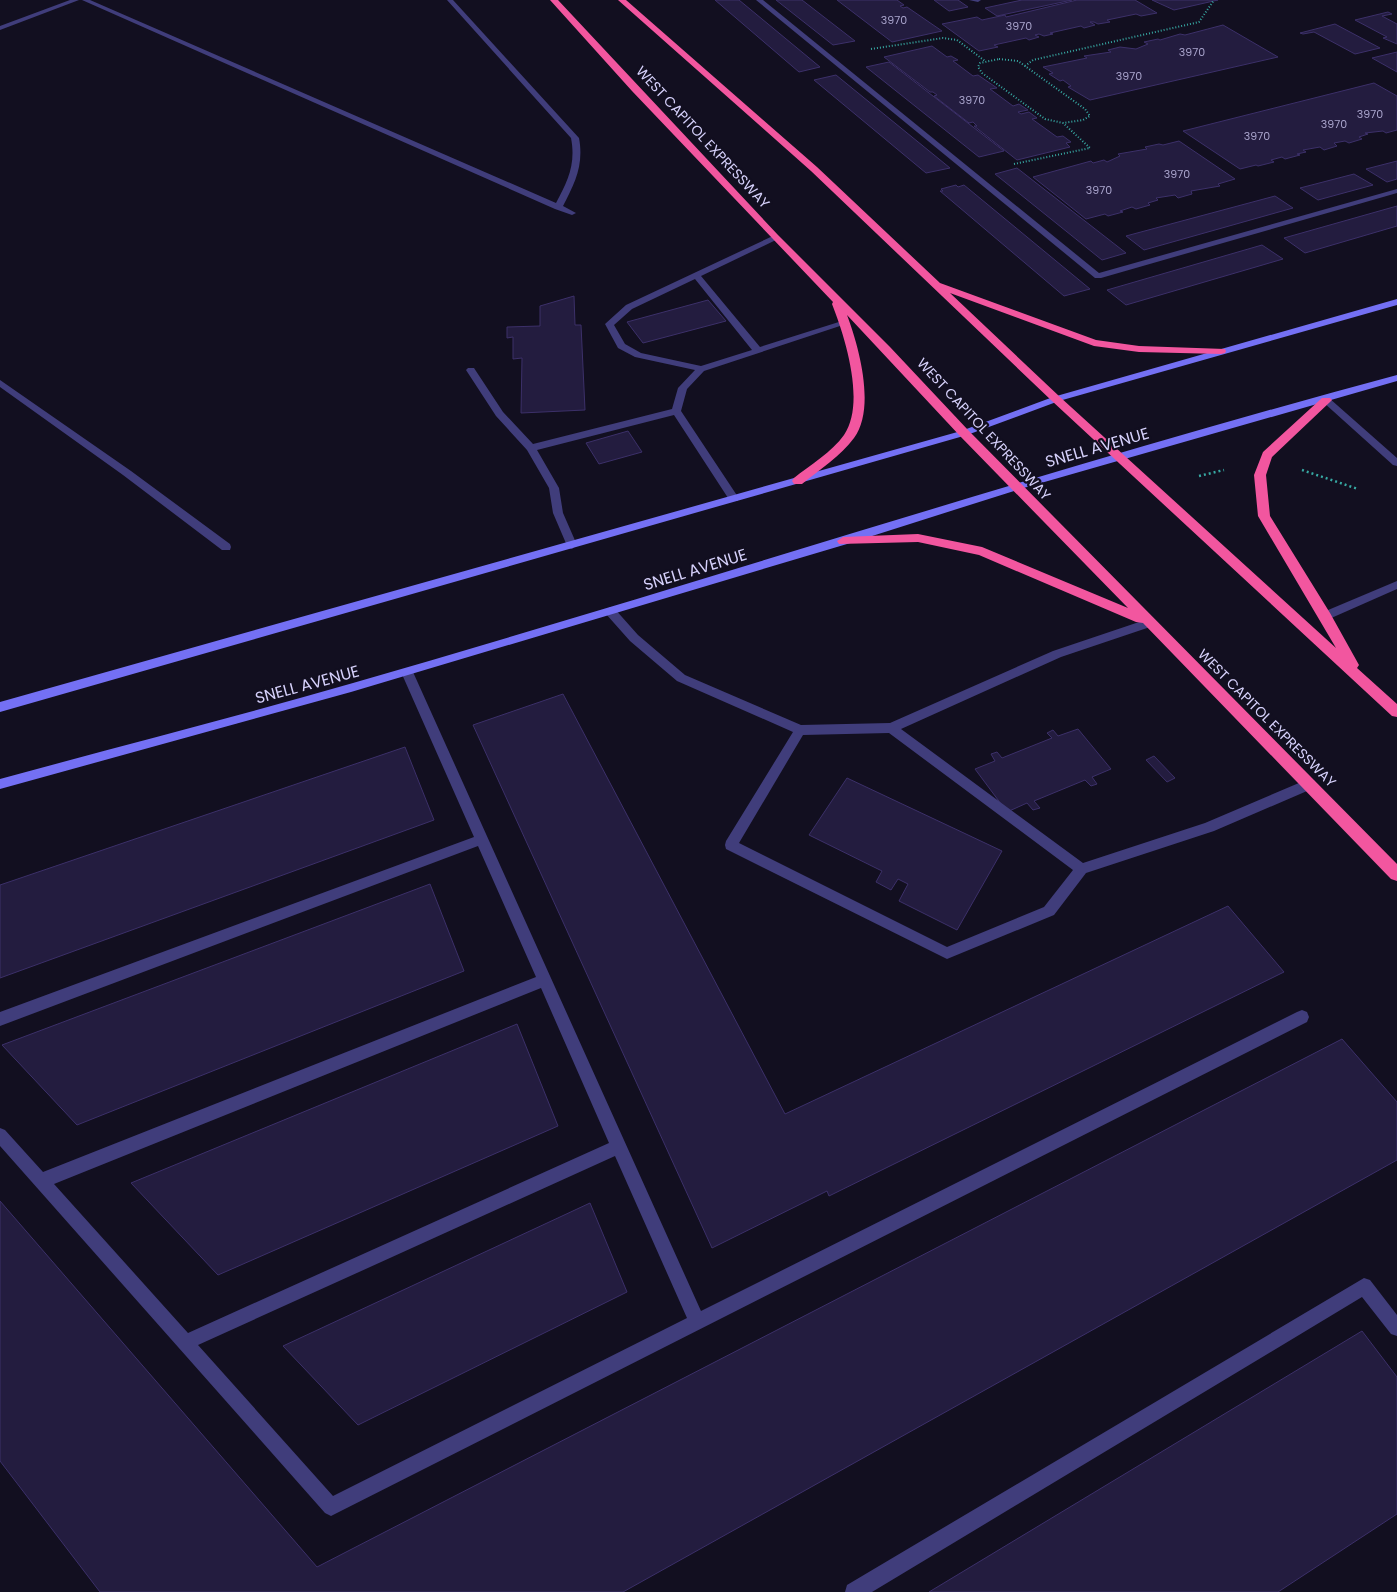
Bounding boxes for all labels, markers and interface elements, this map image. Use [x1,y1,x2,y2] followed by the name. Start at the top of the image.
[881,12,907,28] house number: 3970
[1006,18,1032,34] house number: 3970
[1179,44,1205,60] house number: 3970
[632,61,774,213] street label: WEST CAPITOL EXPRESSWAY
[1116,68,1142,84] house number: 3970
[959,92,985,108] house number: 3970
[1357,106,1383,122] house number: 3970
[1321,116,1347,132] house number: 3970
[1244,128,1270,144] house number: 3970
[1164,166,1190,182] house number: 3970
[1086,182,1112,198] house number: 3970
[913,353,1055,505] street label: WEST CAPITOL EXPRESSWAY
[1043,422,1152,473] street label: SNELL AVENUE
[641,543,750,596] street label: SNELL AVENUE
[1193,644,1341,792] street label: WEST CAPITOL EXPRESSWAY
[252,660,362,709] street label: SNELL AVENUE

